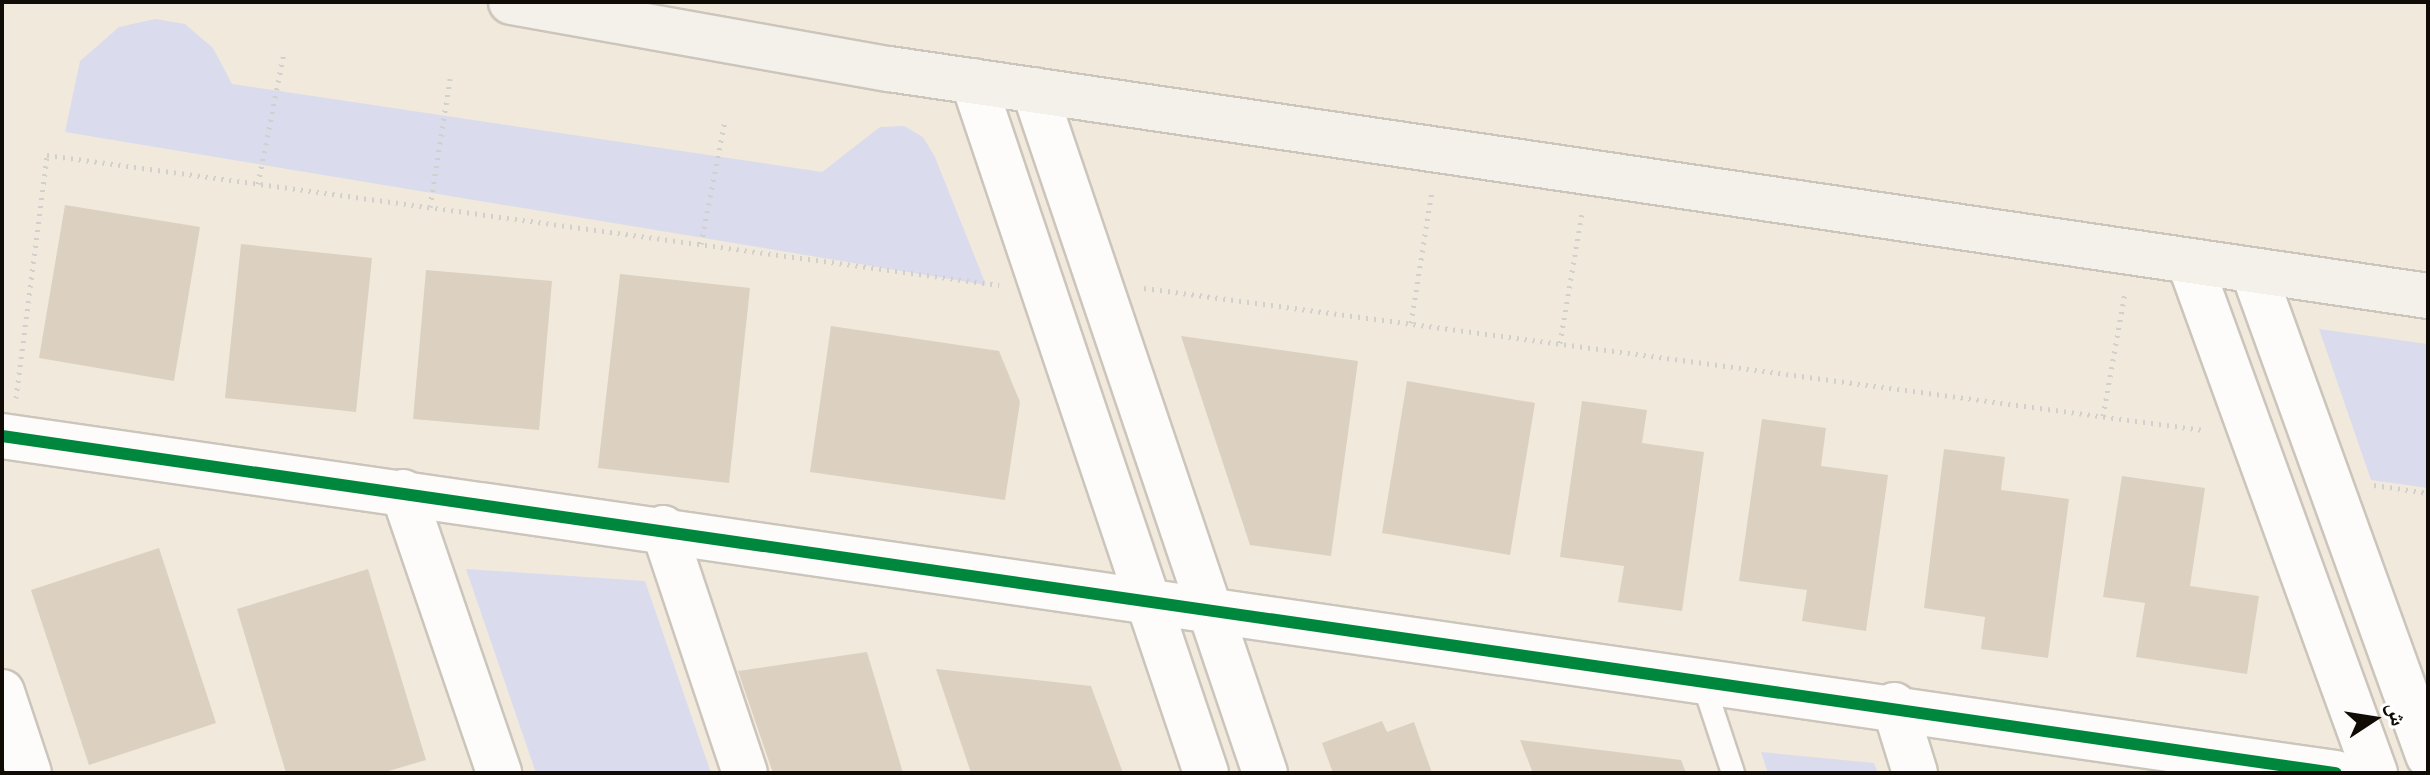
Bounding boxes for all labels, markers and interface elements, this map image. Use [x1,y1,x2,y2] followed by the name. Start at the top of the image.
[2334,679,2414,759] north arrow
[2380,699,2415,729] text: ش

